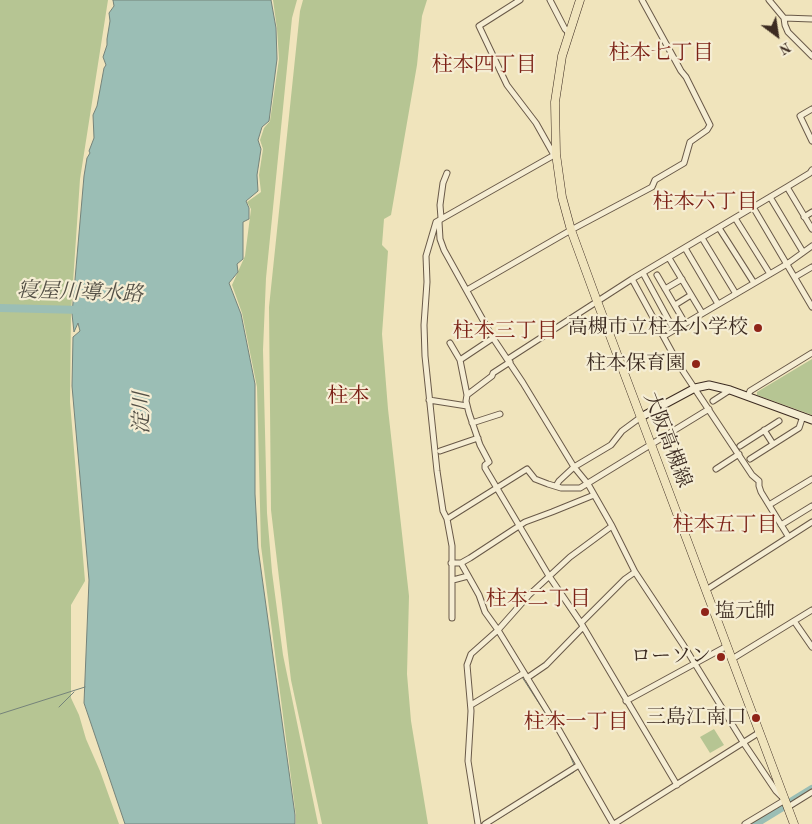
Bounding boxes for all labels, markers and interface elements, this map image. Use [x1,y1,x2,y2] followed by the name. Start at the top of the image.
[752,10,802,60] north arrow
[777,39,793,57] text: N
[609,40,713,66] district label: 柱本七丁目
[432,52,536,78] district label: 柱本四丁目
[653,189,757,215] district label: 柱本六丁目
[17,278,143,308] water label: 寝屋川導水路
[568,316,748,340] place label: 高槻市立柱本小学校
[453,318,557,344] district label: 柱本三丁目
[752,322,764,334] marker: 高槻市立柱本小学校
[586,352,686,376] place label: 柱本保育園
[690,358,702,370] marker: 柱本保育園
[327,383,369,409] district label: 柱本
[638,389,696,491] street label: 大阪高槻線
[129,392,155,434] water label: 淀川
[673,512,777,538] district label: 柱本五丁目
[486,586,590,612] district label: 柱本二丁目
[715,600,775,624] place label: 塩元帥
[699,606,711,618] marker: 塩元帥
[631,645,711,669] place label: ローソン
[715,651,727,663] marker: ローソン
[646,706,746,730] place label: 三島江南口
[524,709,628,735] district label: 柱本一丁目
[750,712,762,724] marker: 三島江南口

